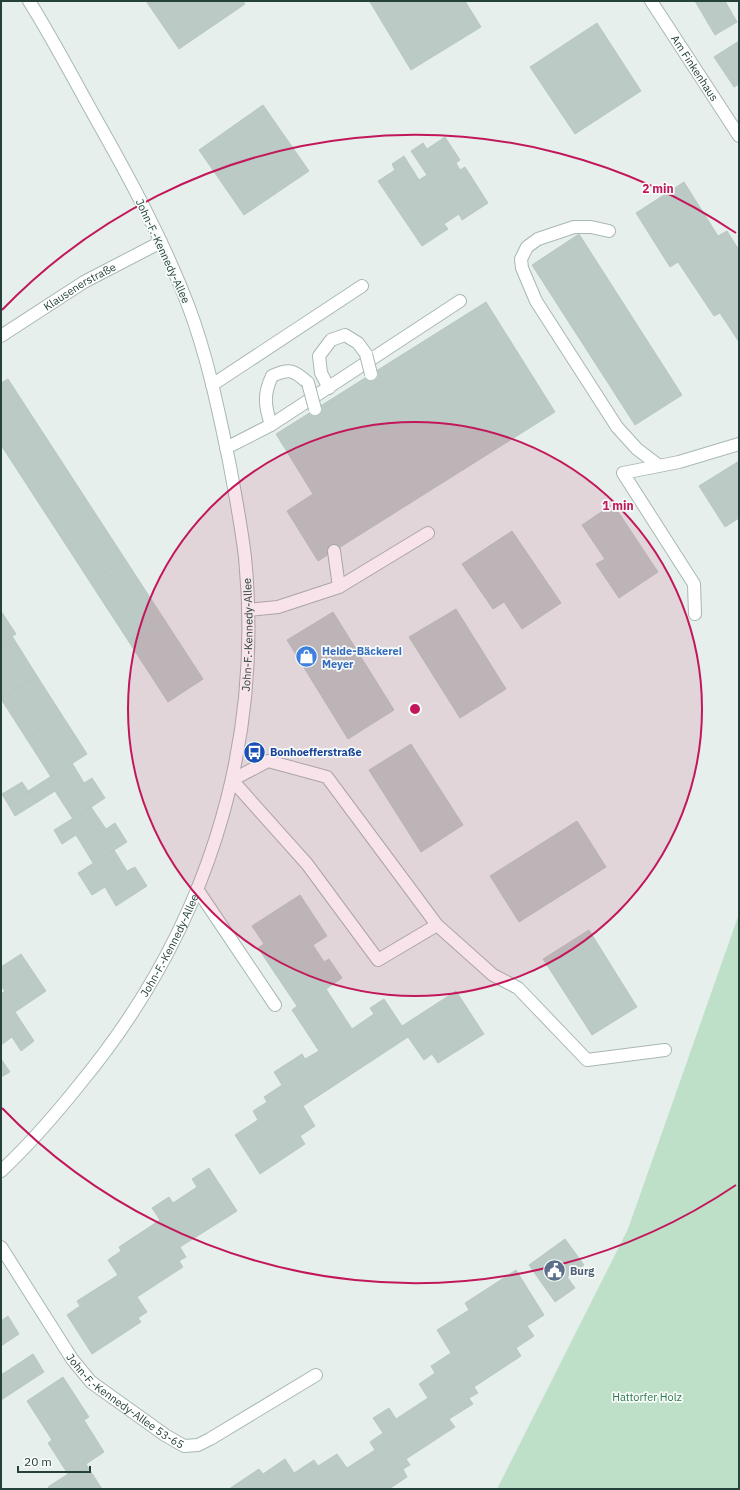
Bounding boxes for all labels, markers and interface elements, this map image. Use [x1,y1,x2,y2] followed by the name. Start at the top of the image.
[668,32,721,104] street label: Am Finkenhaus
[642,181,674,196] text: 2 min
[133,197,193,305] street label: John-F.-Kennedy-Allee
[41,260,118,314] street label: Klausenerstraße
[602,498,634,513] text: 1 min
[239,577,255,692] street label: John-F.-Kennedy-Allee
[294,644,320,670] shop icon: Heide-Bäckerei Meyer
[322,644,402,671] place label: Heide-Bäckerei Meyer
[408,702,422,716] centre of rings
[242,739,268,765] bus stop icon: Bonhoefferstraße
[270,745,362,759] place label: Bonhoefferstraße
[137,892,201,999] street label: John-F.-Kennedy-Allee
[541,1258,567,1284] public building icon: Burg
[570,1264,595,1278] place label: Burg
[63,1351,187,1452] street label: John-F.-Kennedy-Allee 53-65
[612,1390,682,1404] park label: Hattorfer Holz
[18,1448,90,1474] scale bar
[24,1454,52,1469] text: 20 m

